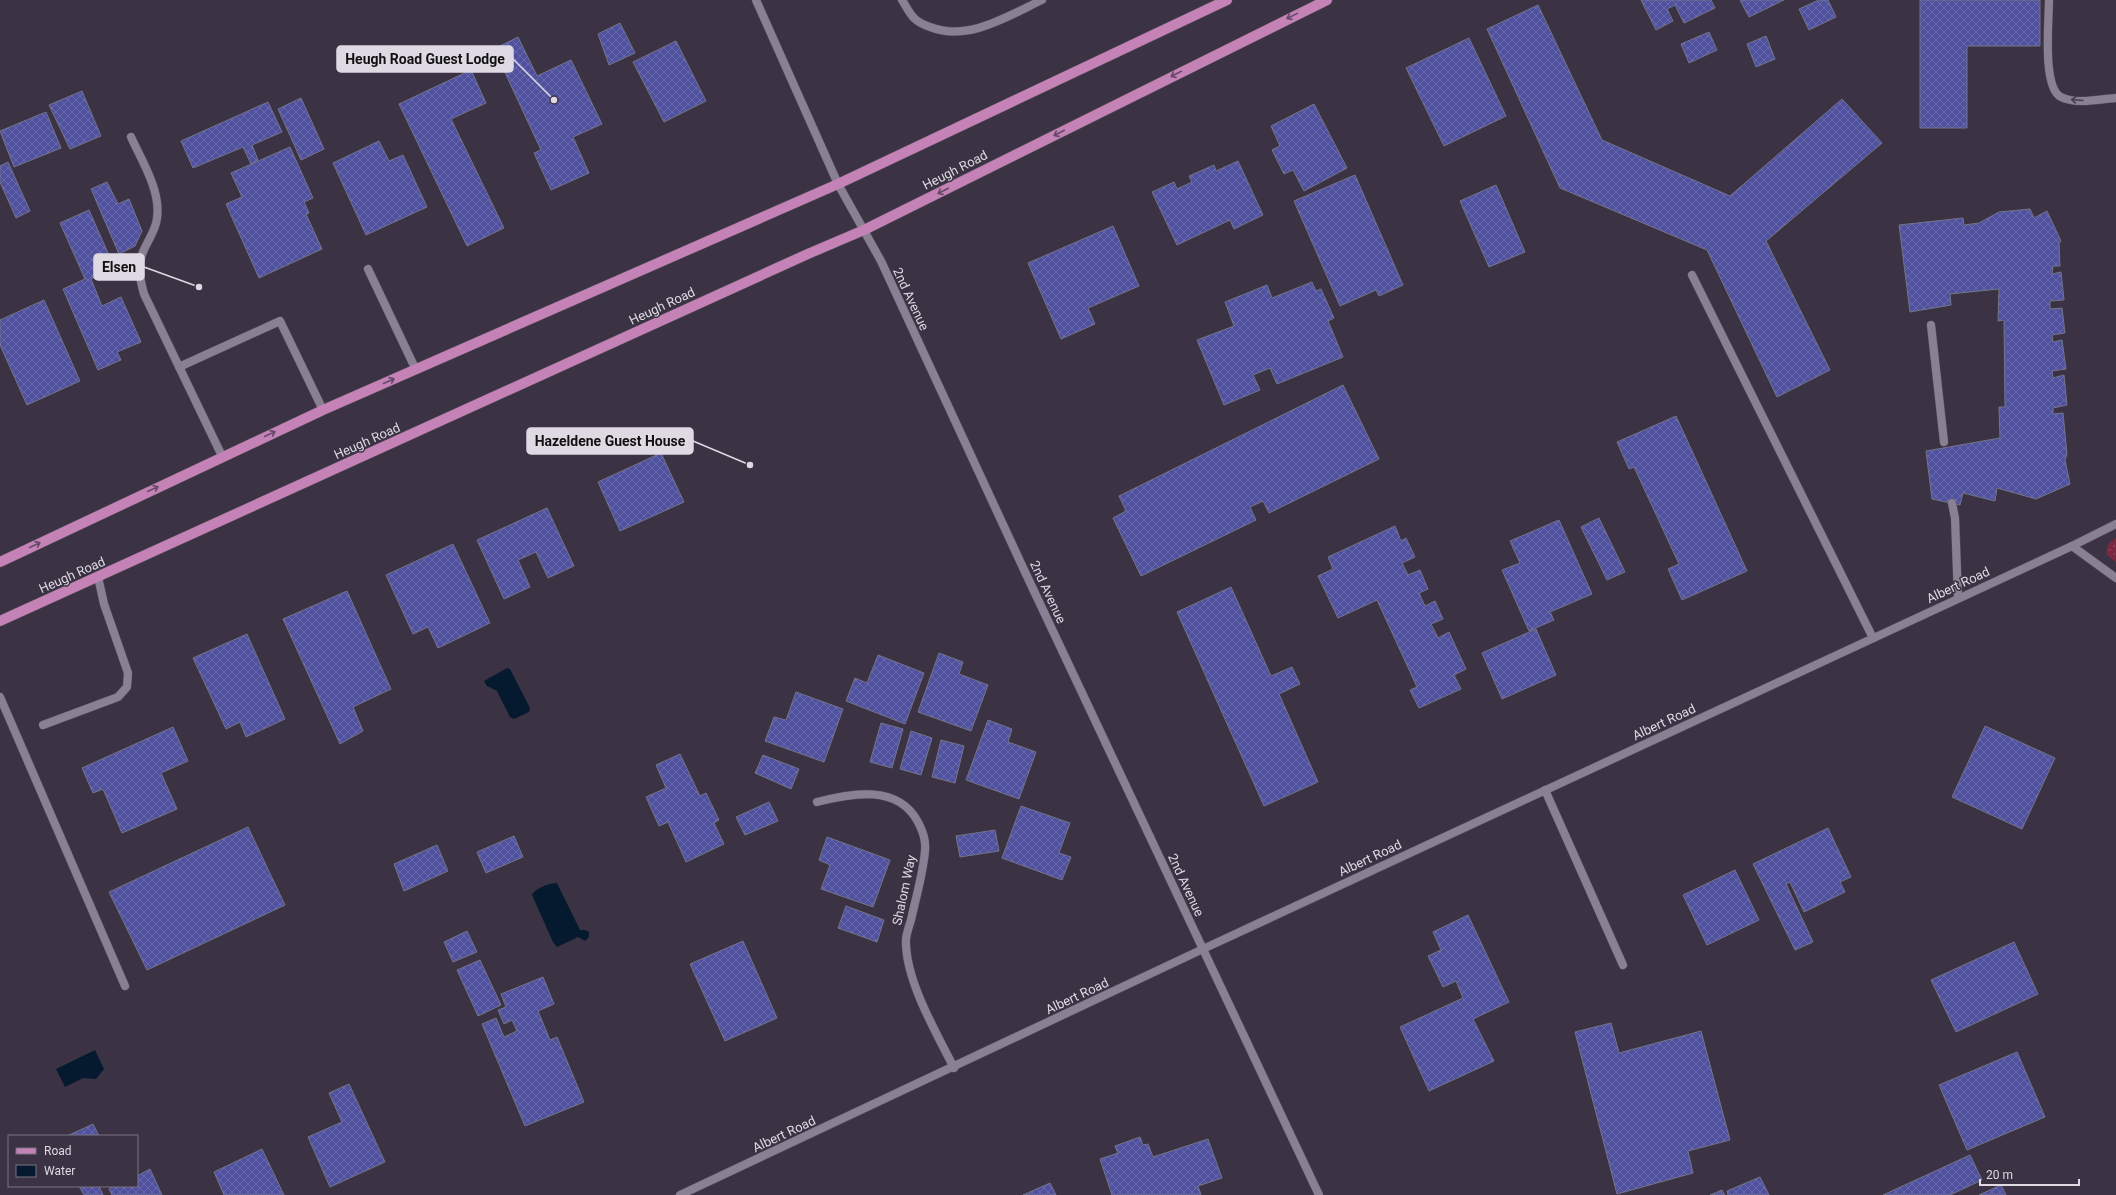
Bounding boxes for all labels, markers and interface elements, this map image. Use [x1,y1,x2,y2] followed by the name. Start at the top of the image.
[1286,13,1298,20] one-way arrow
[337,46,513,72] callout: Heugh Road Guest Lodge
[345,51,505,67] text: Heugh Road Guest Lodge
[1170,71,1182,79] one-way arrow
[2071,96,2084,103] one-way arrow
[1054,129,1066,137] one-way arrow
[920,147,990,193] street label: Heugh Road
[937,188,949,195] one-way arrow
[94,254,144,280] callout: Elsen
[102,259,136,275] text: Elsen
[890,265,932,333] street label: 2nd Avenue
[627,284,697,328] street label: Heugh Road
[383,377,395,384] one-way arrow
[332,420,402,462] street label: Heugh Road
[527,428,693,454] callout: Hazeldene Guest House
[264,430,276,437] one-way arrow
[535,433,686,449] text: Hazeldene Guest House
[146,485,158,492] one-way arrow
[29,541,41,548] one-way arrow
[37,554,107,596] street label: Heugh Road
[1027,558,1069,626] street label: 2nd Avenue
[1924,564,1992,606] street label: Albert Road
[1630,701,1698,743] street label: Albert Road
[1336,837,1404,879] street label: Albert Road
[1165,851,1207,919] street label: 2nd Avenue
[889,853,919,927] street label: Shalom Way
[1043,975,1111,1017] street label: Albert Road
[750,1113,818,1155] street label: Albert Road
[8,1135,138,1187] legend
[44,1144,72,1158] text: Road
[1980,1161,2079,1187] scale bar
[44,1164,75,1178] text: Water
[1986,1168,2013,1182] text: 20 m

